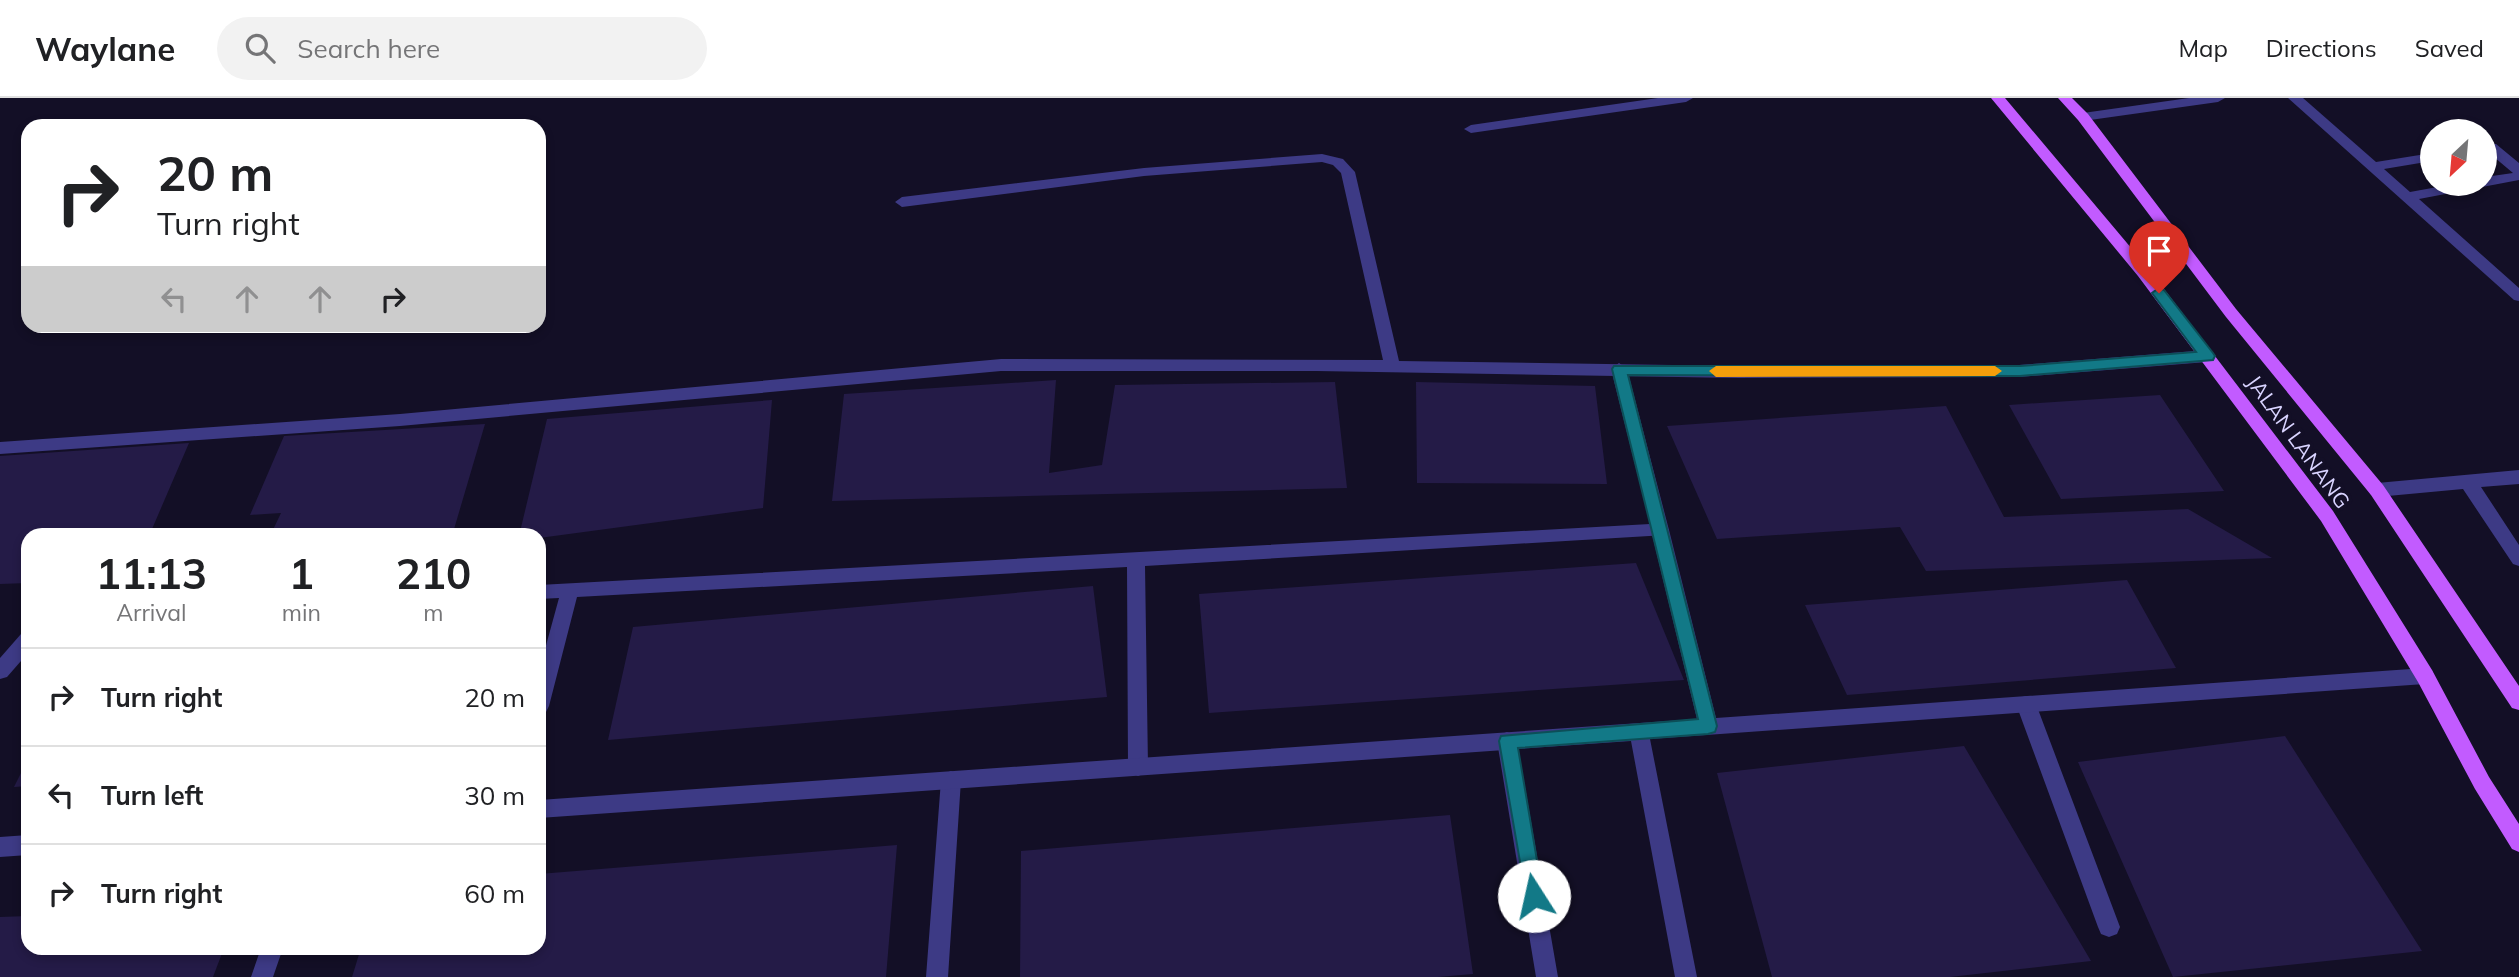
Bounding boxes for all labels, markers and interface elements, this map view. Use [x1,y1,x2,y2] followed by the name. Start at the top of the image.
[217,17,707,80] search box
[35,28,175,69] text: Waylane
[241,29,279,67] icon: search
[297,32,440,65] text: Search here
[2178,33,2228,63] text: Map
[2266,33,2377,63] text: Directions
[2415,33,2484,63] text: Saved
[2420,119,2497,196] north arrow
[2420,119,2497,196] map controls
[157,142,273,203] text: 20 m
[42,147,133,238] icon: right
[157,203,300,243] text: Turn right
[2129,221,2189,293] pin
[2140,232,2178,270] icon: arrive
[155,280,193,318] icon: left
[228,280,266,318] icon: ahead
[301,280,339,318] icon: ahead
[374,280,412,318] icon: right
[2242,370,2356,513] street label: JALAN LANANG
[96,547,207,600] text: 11:13
[289,547,314,600] text: 1
[396,547,471,600] text: 210
[116,598,187,627] text: Arrival
[282,598,321,627] text: min
[423,598,444,627] text: m
[42,678,80,716] icon: right
[101,681,222,714] text: Turn right
[464,681,525,714] text: 20 m
[42,776,80,814] icon: left
[101,779,203,812] text: Turn left
[464,779,525,812] text: 30 m
[1497,859,1571,933] position arrow
[42,874,80,912] icon: right
[101,877,222,910] text: Turn right
[464,877,525,910] text: 60 m

